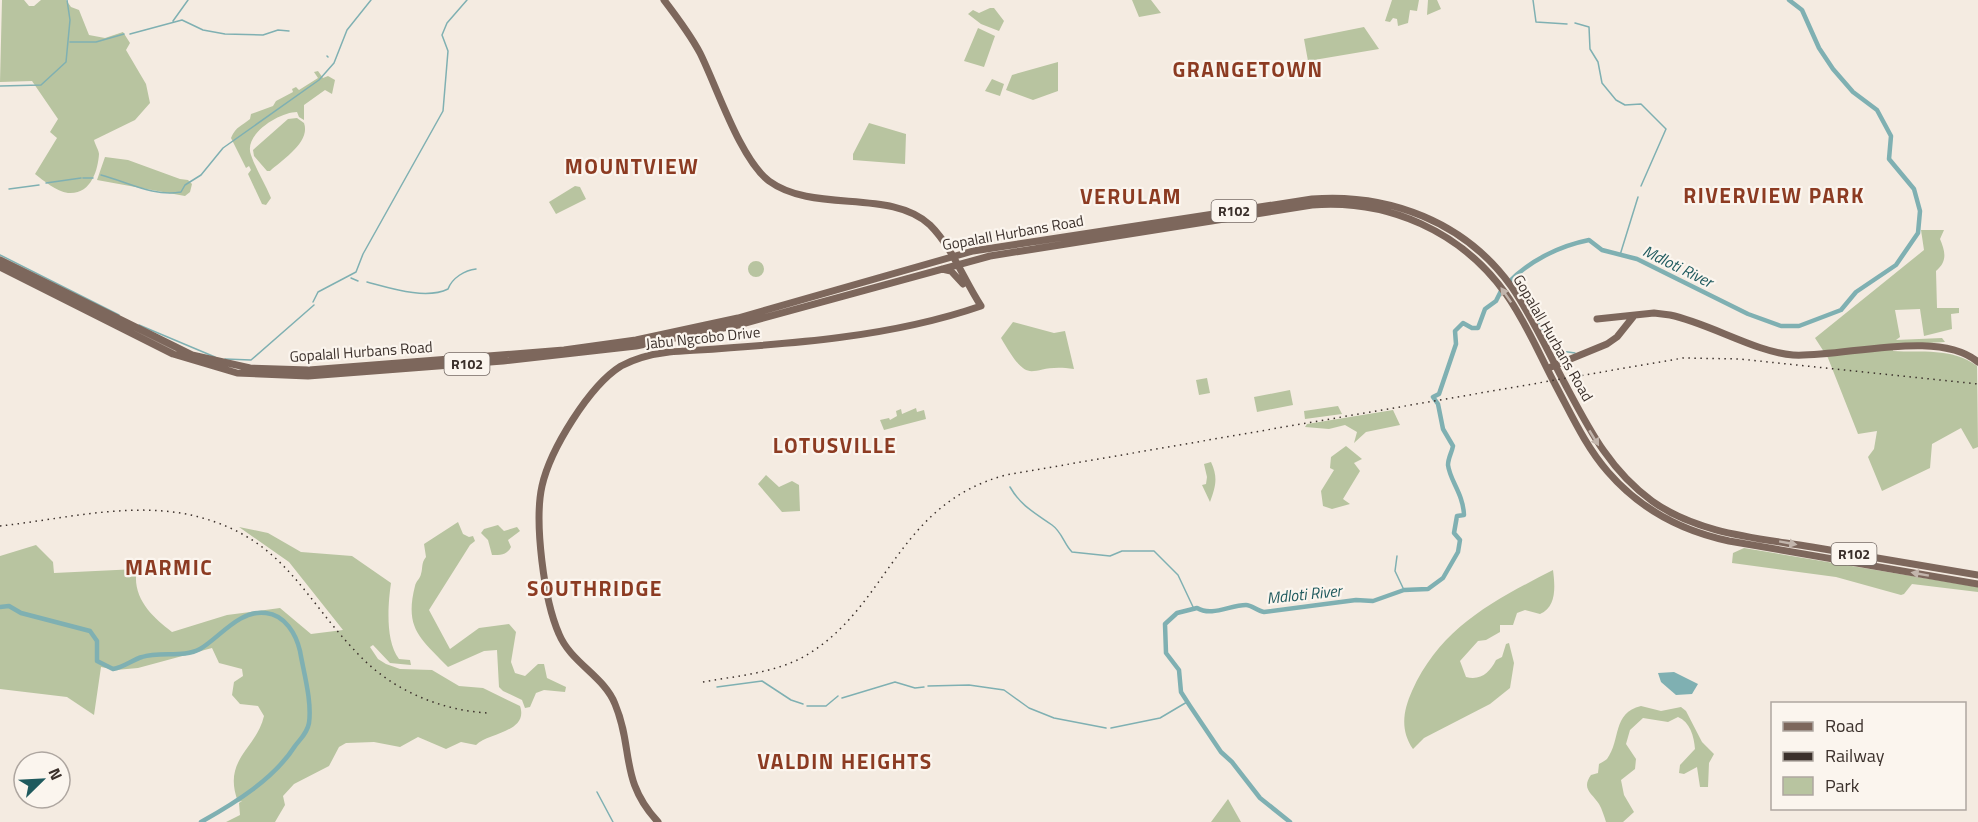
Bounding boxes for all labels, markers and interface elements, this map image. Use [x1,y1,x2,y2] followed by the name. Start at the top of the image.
[1172,53,1324,85] district label: GRANGETOWN
[565,150,699,182] district label: MOUNTVIEW
[1683,179,1865,211] district label: RIVERVIEW PARK
[1080,180,1182,212] district label: VERULAM
[1212,200,1256,222] road number: R102
[940,209,1085,256] street label: Gopalall Hurbans Road
[1639,239,1719,294] water label: Mdloti River
[1508,270,1599,406] street label: Gopalall Hurbans Road
[1500,288,1512,304] one-way arrow
[645,320,761,355] street label: Jabu Ngcobo Drive
[289,335,433,368] street label: Gopalall Hurbans Road
[444,353,490,375] road number: R102
[773,429,897,461] district label: LOTUSVILLE
[1588,430,1599,446] one-way arrow
[1778,538,1797,547] one-way arrow
[1832,543,1876,565] road number: R102
[125,551,213,583] district label: MARMIC
[1911,569,1930,578] one-way arrow
[527,572,663,604] district label: SOUTHRIDGE
[1265,578,1345,610] water label: Mdloti River
[1771,702,1966,810] legend
[1825,712,1864,739] text: Road
[1825,742,1885,769] text: Railway
[757,745,933,777] district label: VALDIN HEIGHTS
[12,750,72,810] north arrow
[42,764,69,784] text: N
[1825,772,1860,799] text: Park

